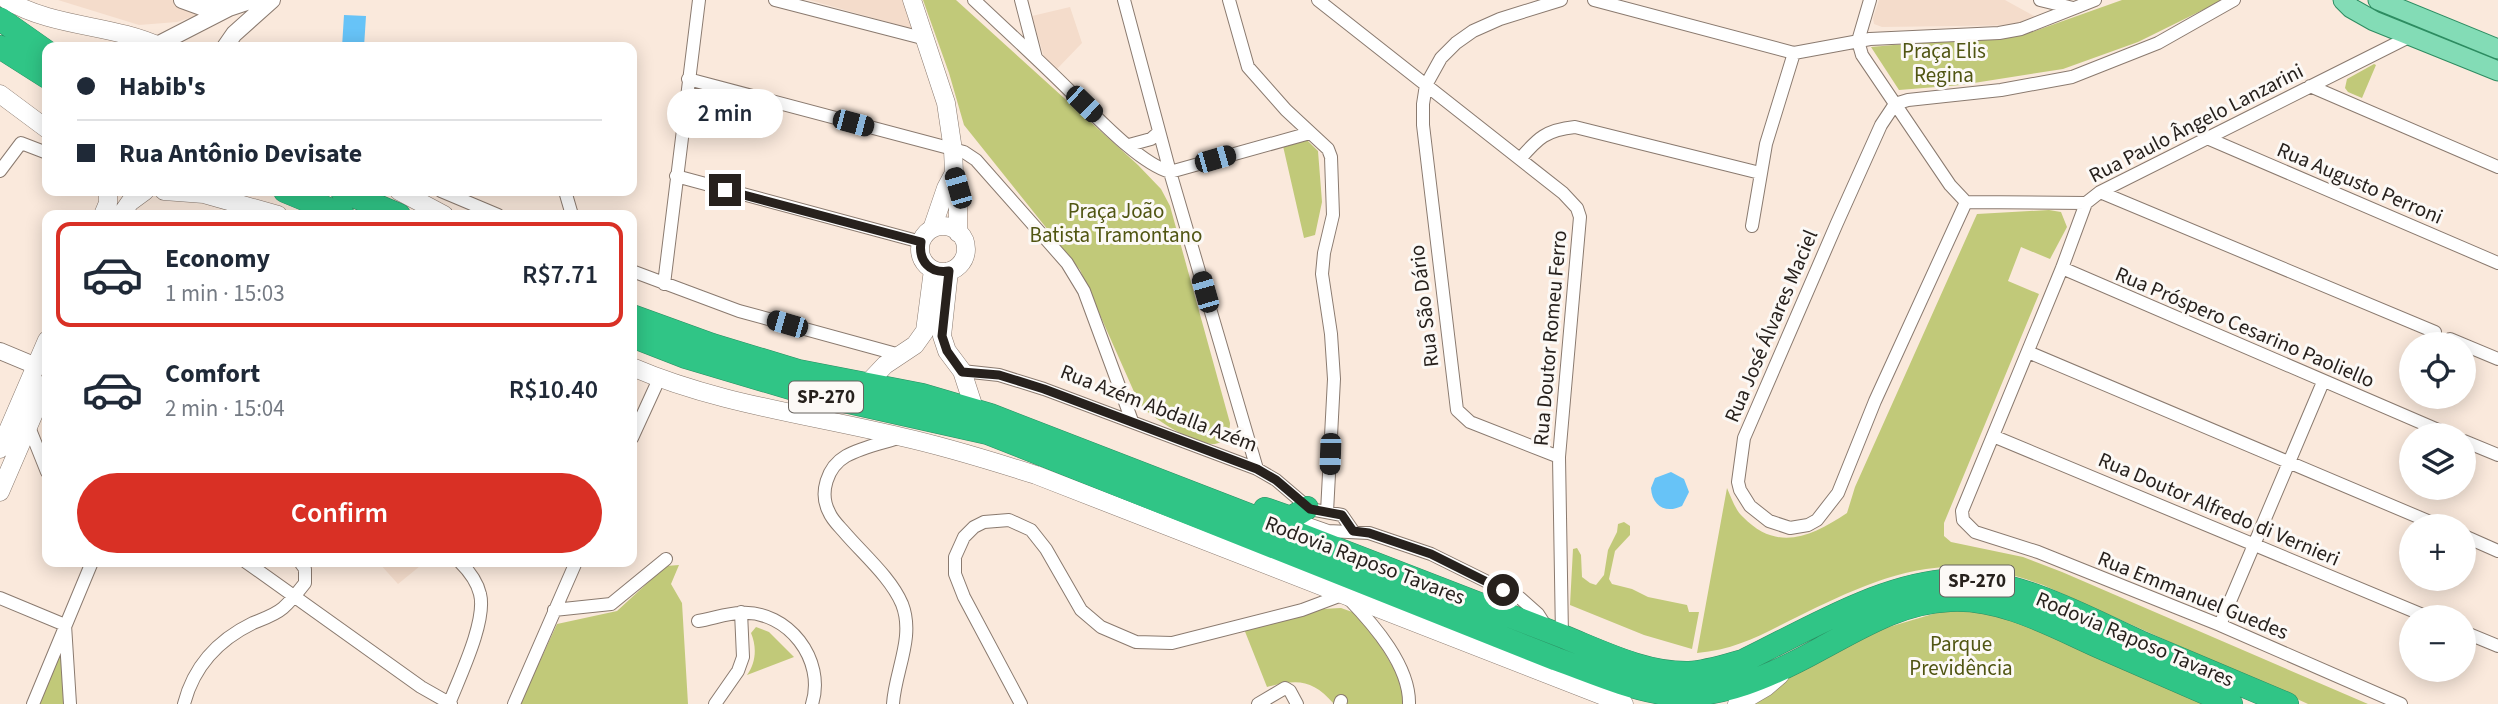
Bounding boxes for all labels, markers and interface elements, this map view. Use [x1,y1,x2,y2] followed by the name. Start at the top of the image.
[1902,36,1986,90] park label: Praça Elis Regina
[2084,56,2308,190] street label: Rua Paulo Ângelo Lanzarini
[119,68,206,105] text: Habib's
[1062,82,1107,126] car
[667,88,783,138] callout: 2 min
[698,97,752,130] text: 2 min
[830,107,877,139] car
[2272,134,2448,232] street label: Rua Augusto Perroni
[119,135,362,172] text: Rua Antônio Devisate
[1192,143,1239,175] car
[943,165,974,211] car
[709,174,741,206] route end
[1030,196,1202,250] park label: Praça João Batista Tramontano
[1717,225,1825,427] street label: Rua José Álvares Maciel
[1526,229,1574,447] street label: Rua Doutor Romeu Ferro
[165,240,270,277] text: Economy
[81,243,144,306] icon: car
[1402,243,1446,369] street label: Rua São Dário
[522,256,598,293] text: R$7.71
[2111,259,2379,395] street label: Rua Próspero Cesarino Paoliello
[1190,269,1221,315] car
[165,277,285,310] text: 1 min · 15:03
[764,308,811,340] car
[2399,332,2476,682] map controls
[2399,332,2476,409] button: locate
[165,355,260,392] text: Comfort
[1056,357,1262,459] street label: Rua Azém Abdalla Azém
[81,358,144,421] icon: car
[509,371,598,408] text: R$10.40
[789,382,863,412] road number: SP-270
[165,392,285,425] text: 2 min · 15:04
[2399,423,2476,500] button: layers
[1319,433,1342,475] car
[2094,444,2344,574] street label: Rua Doutor Alfredo di Vernieri
[77,473,602,553] button: Confirm
[1261,508,1470,612] street label: Rodovia Raposo Tavares
[2399,514,2476,591] button: +
[2093,543,2293,647] street label: Rua Emmanuel Guedes
[1940,566,2014,596] road number: SP-270
[1487,574,1519,606] route start
[2031,584,2239,694] street label: Rodovia Raposo Tavares
[2399,605,2476,682] button: −
[1909,629,2013,683] park label: Parque Previdência

